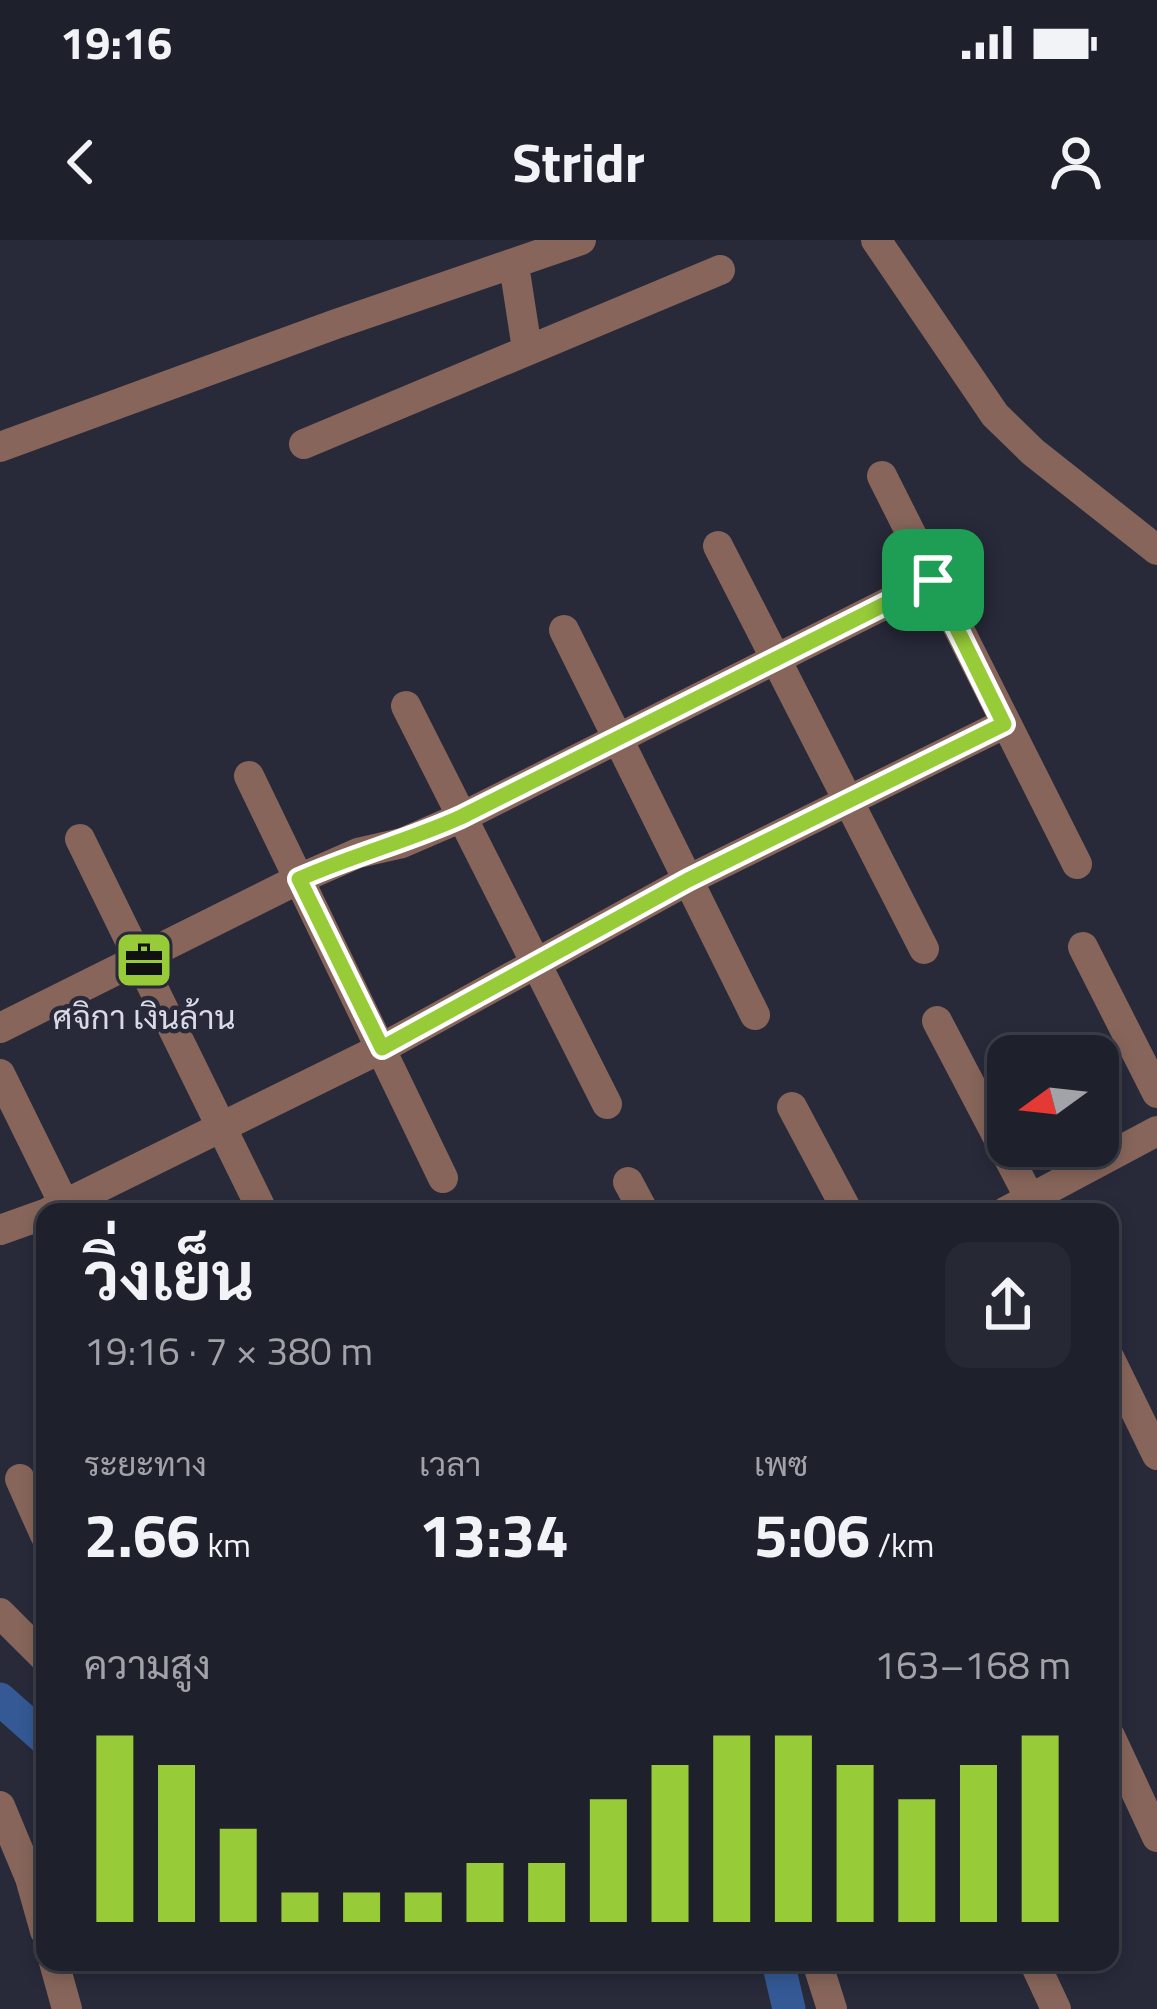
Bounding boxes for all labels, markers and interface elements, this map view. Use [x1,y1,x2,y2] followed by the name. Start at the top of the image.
[60,8,172,76] text: 19:16
[512,121,645,203] text: Stridr
[48,129,114,195] icon: back
[1043,129,1109,195] icon: person
[882,529,984,631] pin
[900,547,966,613] icon: arrive
[113,929,175,991] office icon: ศจิกา เงินล้าน
[53,992,235,1042] place label: ศจิกา เงินล้าน
[987,1035,1119,1167] north arrow
[987,1035,1119,1167] map controls
[84,1225,254,1326] text: วิ่งเย็น
[945,1242,1071,1368] button: share
[84,1321,373,1380] text: 19:16 · 7 × 380 m
[84,1439,207,1489] text: ระยะทาง
[419,1439,481,1489] text: เวลา
[754,1439,808,1489] text: เพซ
[84,1489,200,1580] text: 2.66
[419,1489,569,1580] text: 13:34
[754,1489,870,1580] text: 5:06
[200,1520,251,1570] text: km
[870,1520,934,1570] text: /km
[84,1635,211,1694] text: ความสูง
[874,1635,1071,1694] text: 163–168 m

